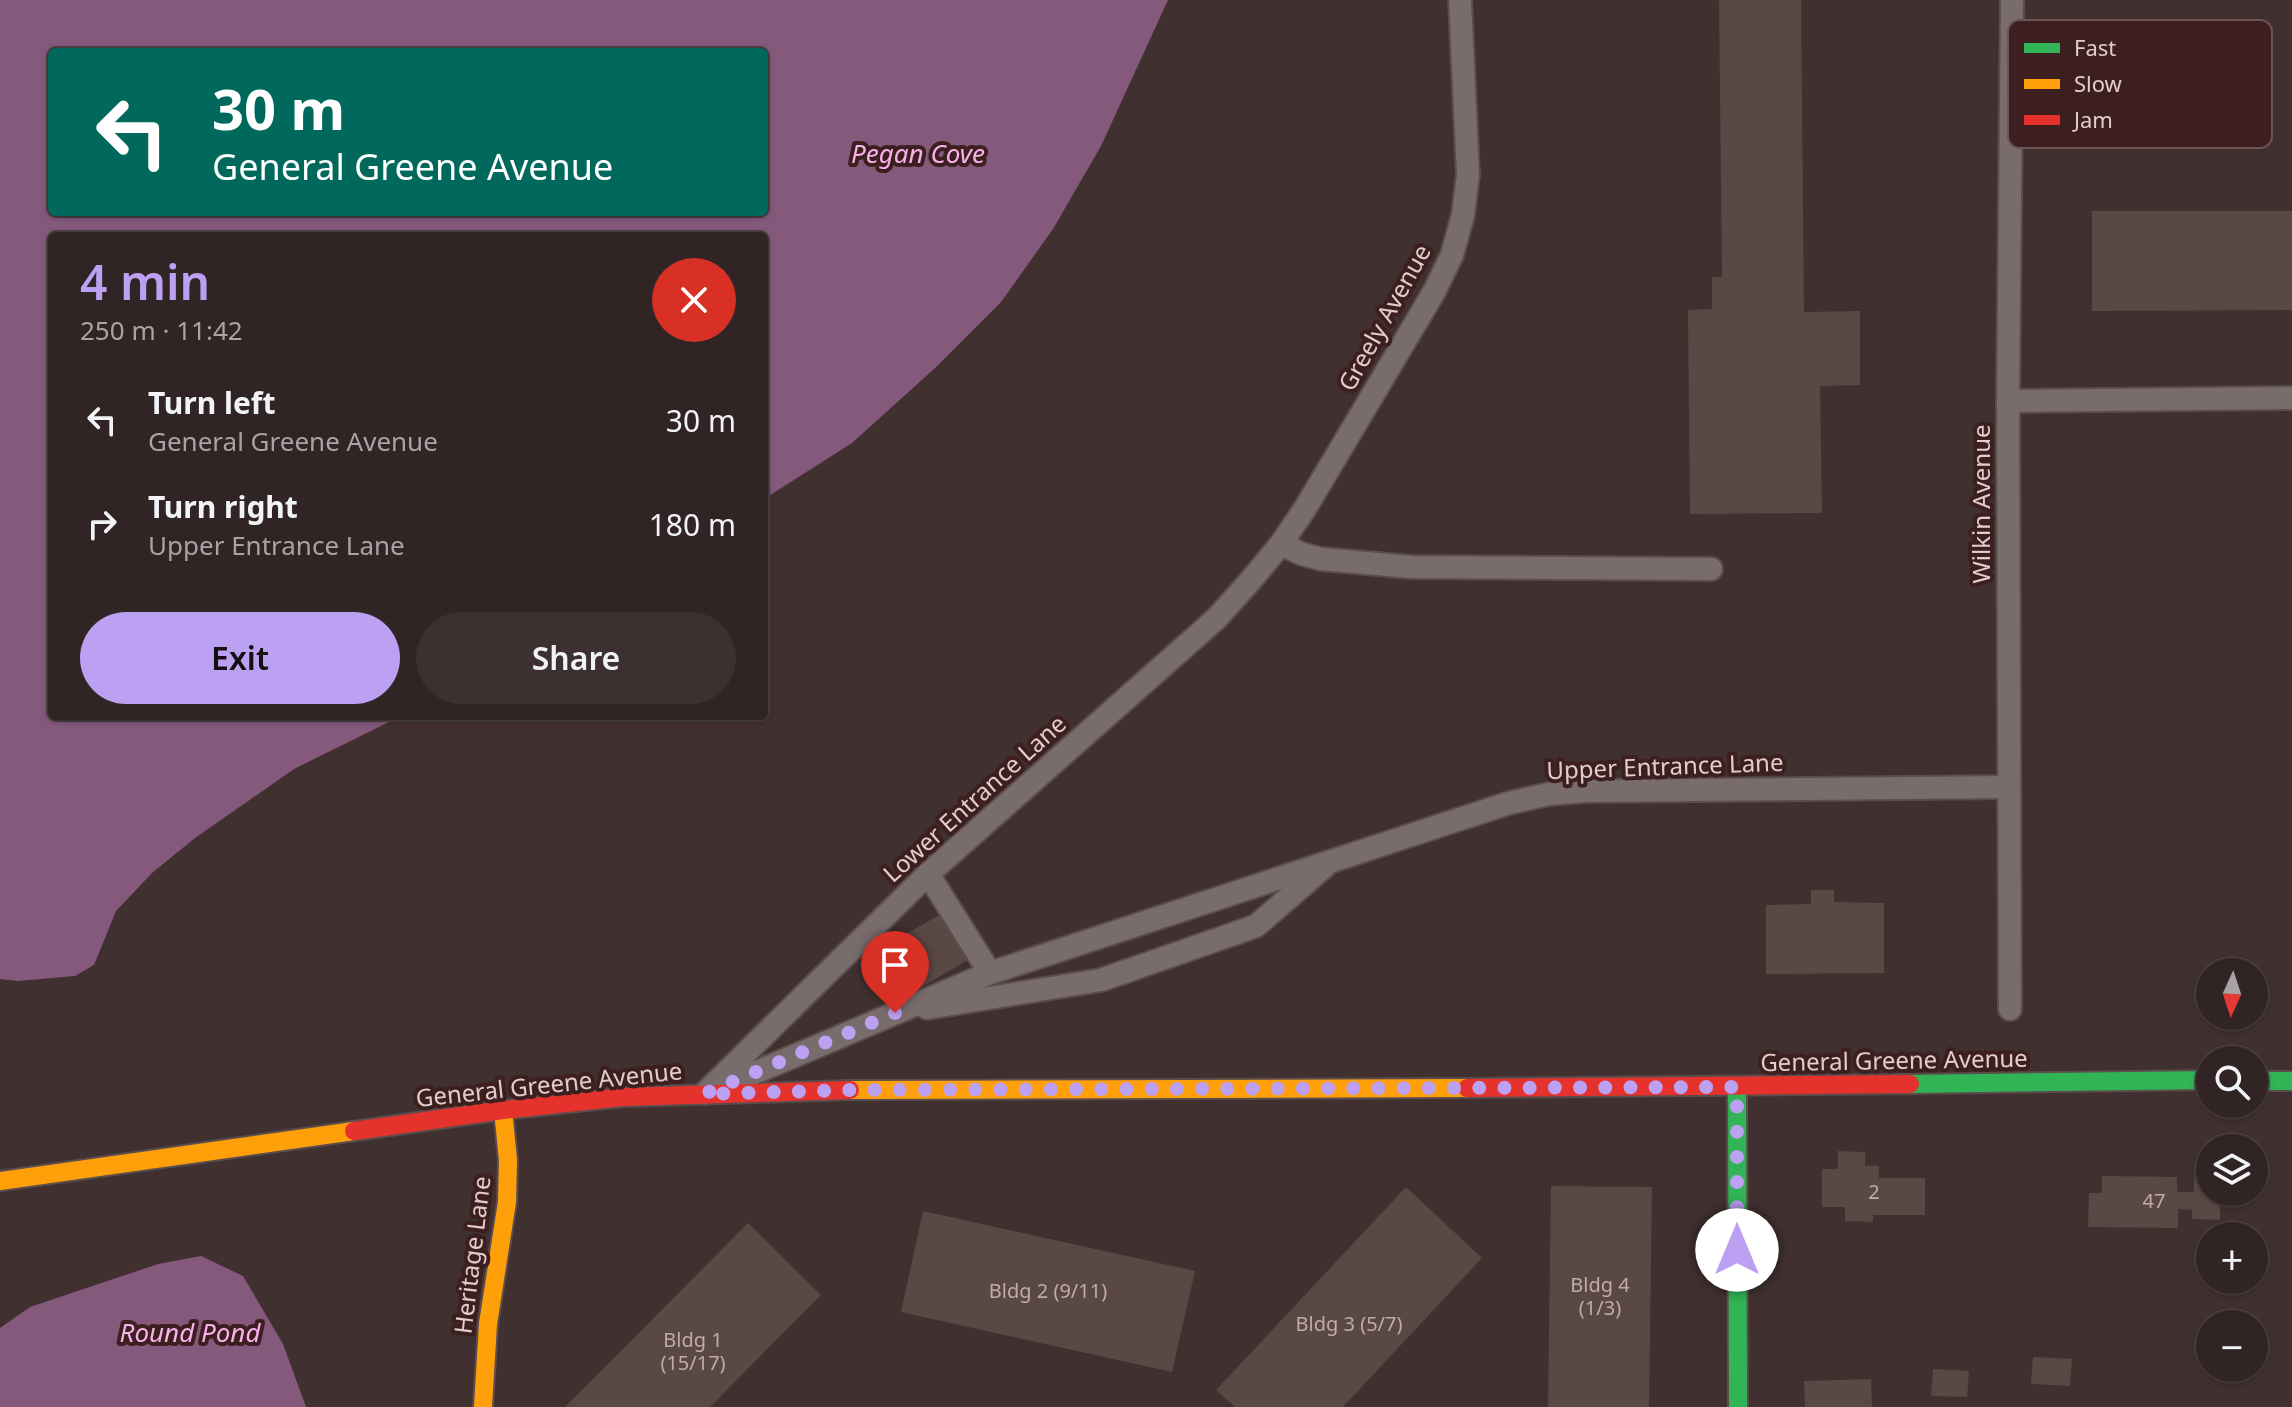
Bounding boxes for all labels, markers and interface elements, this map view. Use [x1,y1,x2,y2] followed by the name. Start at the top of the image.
[2008,20,2272,148] legend
[2074,32,2116,62] text: Fast
[2074,68,2123,98] text: Slow
[212,70,345,146] text: 30 m
[80,80,184,184] icon: left
[2072,104,2113,134] text: Jam
[851,135,985,171] water label: Pegan Cove
[212,142,613,191] text: General Greene Avenue
[1330,238,1438,397] street label: Greely Avenue
[80,249,210,314] text: 4 min
[652,258,736,342] button: close
[80,312,243,348] text: 250 m · 11:42
[148,382,276,423] text: Turn left
[80,398,124,442] icon: left
[666,400,736,441] text: 30 m
[148,423,438,459] text: General Greene Avenue
[1964,424,1997,584] street label: Wilkin Avenue
[148,486,298,527] text: Turn right
[80,502,124,546] icon: right
[649,504,736,545] text: 180 m
[148,527,405,563] text: Upper Entrance Lane
[80,612,400,704] button: Exit
[416,612,736,704] button: Share
[875,707,1073,889] street label: Lower Entrance Lane
[1546,745,1784,786] street label: Upper Entrance Lane
[861,931,929,1013] pin
[873,943,917,987] icon: arrive
[2196,958,2268,1030] north arrow
[2196,958,2268,1382] map controls
[1760,1041,2028,1078] street label: General Greene Avenue
[2196,1046,2268,1118] button: search
[414,1053,684,1114] street label: General Greene Avenue
[2196,1134,2268,1206] button: layers
[445,1174,498,1335] street label: Heritage Lane
[1868,1178,1880,1205] house number: 2
[2143,1187,2165,1214] house number: 47
[1695,1208,1779,1292] position arrow
[2196,1222,2268,1294] button: +
[1570,1271,1630,1321] house number: Bldg 4 (1/3)
[989,1277,1107,1304] house number: Bldg 2 (9/11)
[1296,1310,1402,1337] house number: Bldg 3 (5/7)
[2196,1310,2268,1382] button: −
[120,1314,261,1350] water label: Round Pond
[660,1326,726,1376] house number: Bldg 1 (15/17)

